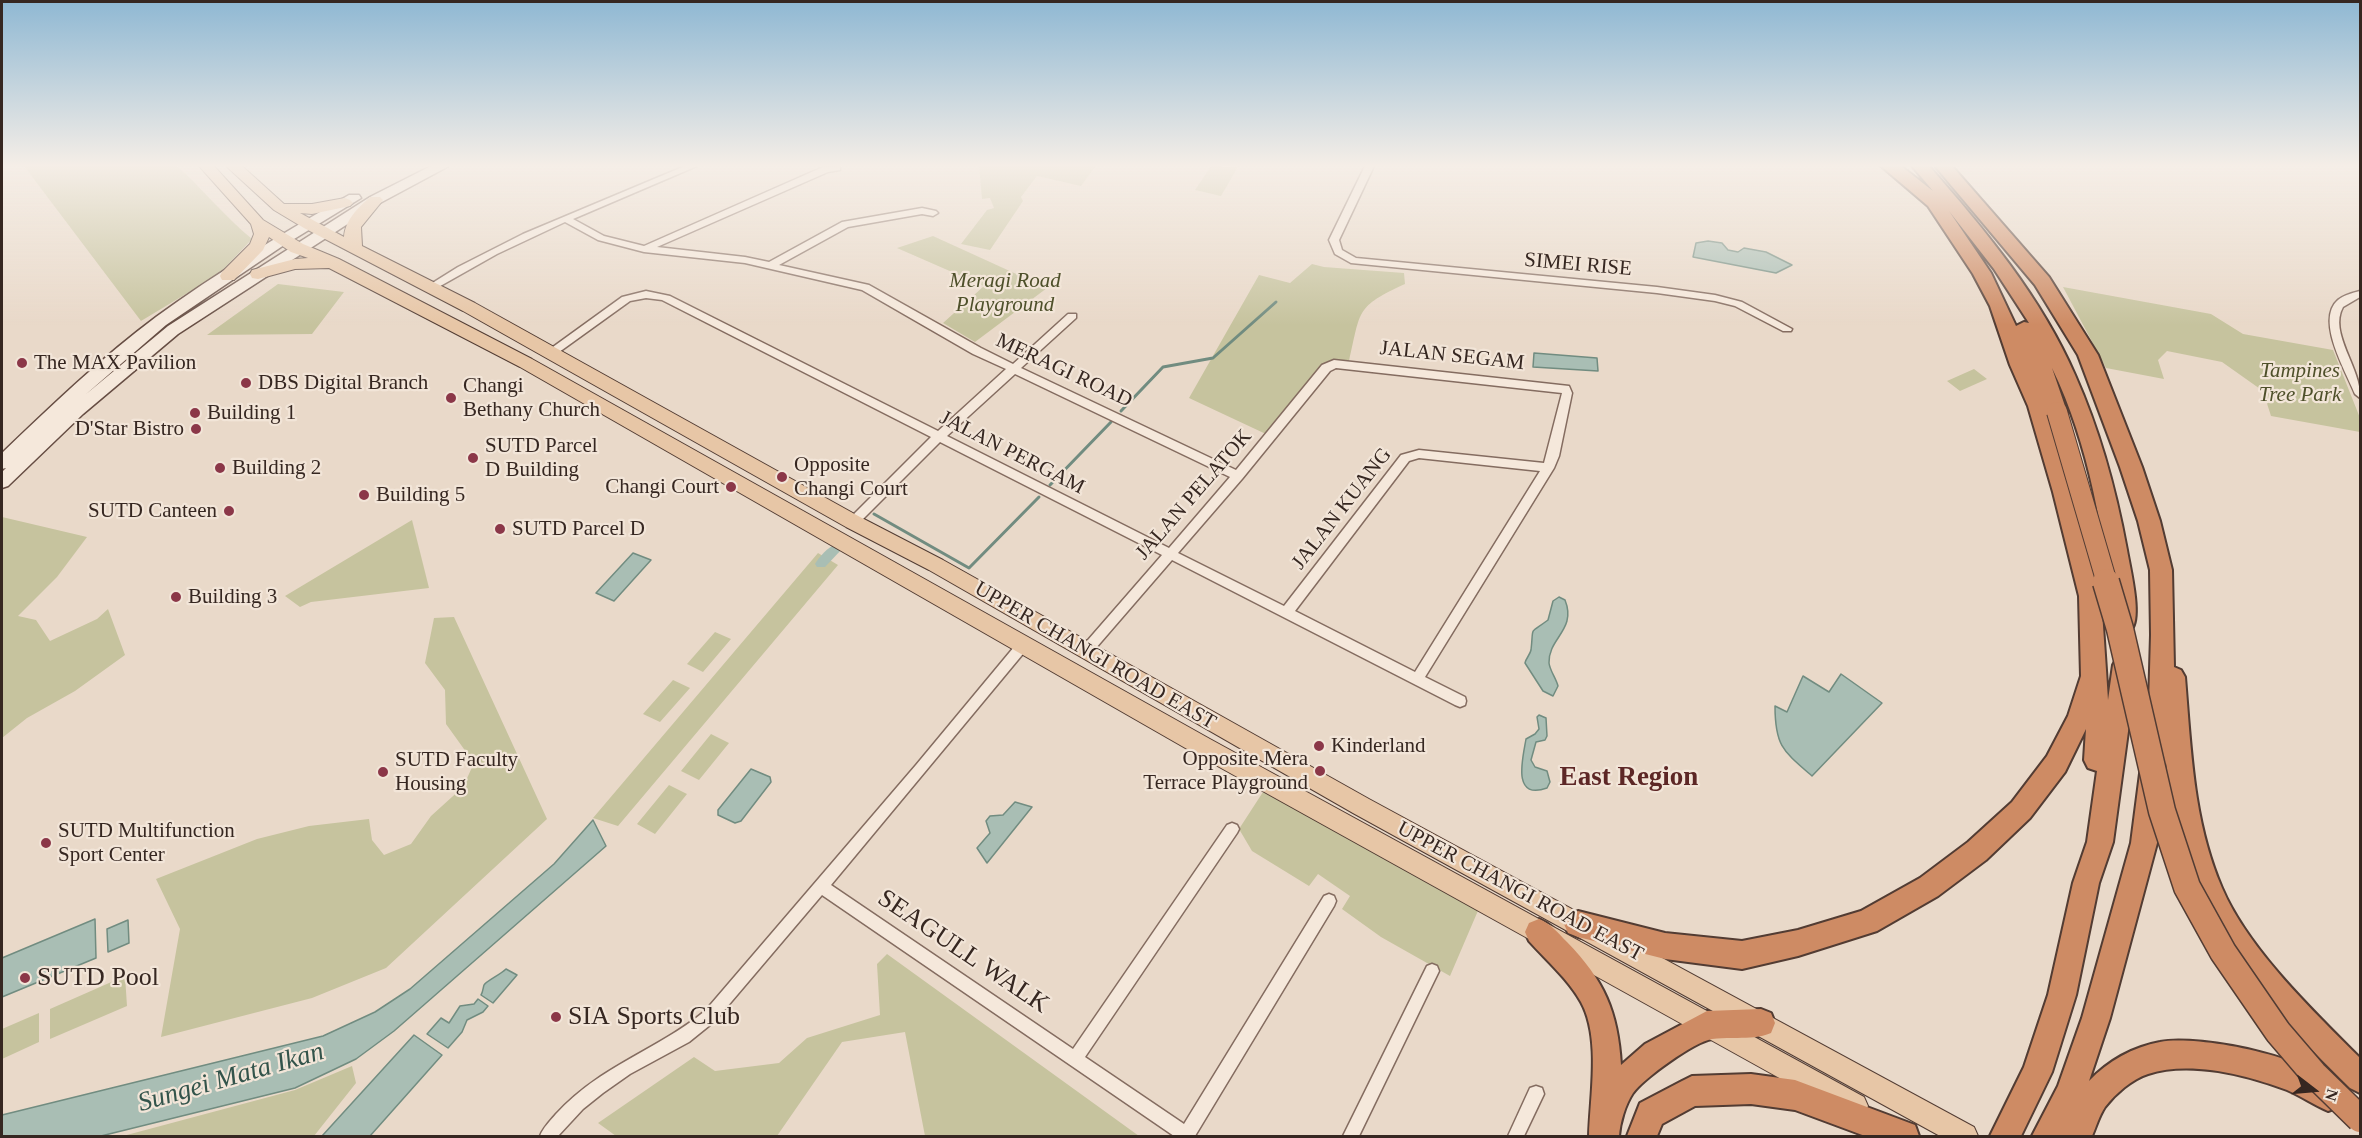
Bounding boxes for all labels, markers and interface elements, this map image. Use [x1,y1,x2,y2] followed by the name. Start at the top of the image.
[1523,248,1633,282] street label: SIMEI RISE
[949,268,1061,318] park label: Meragi Road Playground
[992,328,1136,414] street label: MERAGI ROAD
[1378,336,1526,376] street label: JALAN SEGAM
[34,350,196,376] place label: The MAX Pavilion
[15,356,29,370] marker: The MAX Pavilion
[2259,358,2341,408] park label: Tampines Tree Park
[258,370,428,396] place label: DBS Digital Branch
[463,373,600,423] place label: Changi Bethany Church
[239,376,253,390] marker: DBS Digital Branch
[444,391,458,405] marker: Changi Bethany Church
[207,400,296,426] place label: Building 1
[188,406,202,420] marker: Building 1
[935,406,1089,500] street label: JALAN PERGAM
[75,416,184,442] place label: D'Star Bistro
[189,422,203,436] marker: D'Star Bistro
[1130,425,1258,565] street label: JALAN PELATOK
[485,433,598,483] place label: SUTD Parcel D Building
[1287,443,1397,575] street label: JALAN KUANG
[466,451,480,465] marker: SUTD Parcel D Building
[794,452,908,502] place label: Opposite Changi Court
[232,455,321,481] place label: Building 2
[213,461,227,475] marker: Building 2
[775,470,789,484] marker: Opposite Changi Court
[605,474,719,500] place label: Changi Court
[724,480,738,494] marker: Changi Court
[376,482,465,508] place label: Building 5
[357,488,371,502] marker: Building 5
[88,498,217,524] place label: SUTD Canteen
[222,504,236,518] marker: SUTD Canteen
[512,516,645,542] place label: SUTD Parcel D
[493,522,507,536] marker: SUTD Parcel D
[970,576,1220,736] street label: UPPER CHANGI ROAD EAST
[188,584,277,610] place label: Building 3
[169,590,183,604] marker: Building 3
[1331,733,1425,759] place label: Kinderland
[1312,739,1326,753] marker: Kinderland
[1143,746,1308,796] place label: Opposite Mera Terrace Playground
[395,747,518,797] place label: SUTD Faculty Housing
[1560,762,1698,794] district label: East Region
[1313,764,1327,778] marker: Opposite Mera Terrace Playground
[376,765,390,779] marker: SUTD Faculty Housing
[1393,816,1647,968] street label: UPPER CHANGI ROAD EAST
[58,818,235,868] place label: SUTD Multifunction Sport Center
[39,836,53,850] marker: SUTD Multifunction Sport Center
[871,883,1055,1021] street label: SEAGULL WALK
[37,962,159,994] place label: SUTD Pool
[18,971,32,985] marker: SUTD Pool
[568,1001,740,1033] place label: SIA Sports Club
[549,1010,563,1024] marker: SIA Sports Club
[134,1036,328,1120] water label: Sungei Mata Ikan
[2284,1060,2344,1120] north arrow
[2322,1087,2342,1103] text: N

